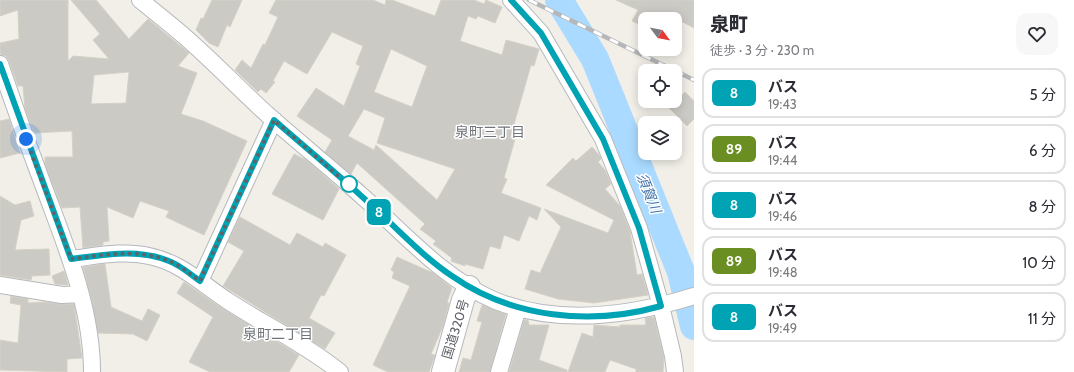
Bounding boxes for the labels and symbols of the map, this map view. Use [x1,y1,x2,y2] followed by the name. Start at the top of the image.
[638,12,682,56] north arrow
[455,123,525,141] district label: 泉町三丁目
[16,129,36,149] your location
[633,170,666,218] water label: 須賀川
[340,175,358,193] unlabelled marker
[366,199,392,225] line badge: 8
[438,297,472,361] street label: 国道320号
[243,325,313,343] district label: 泉町二丁目

